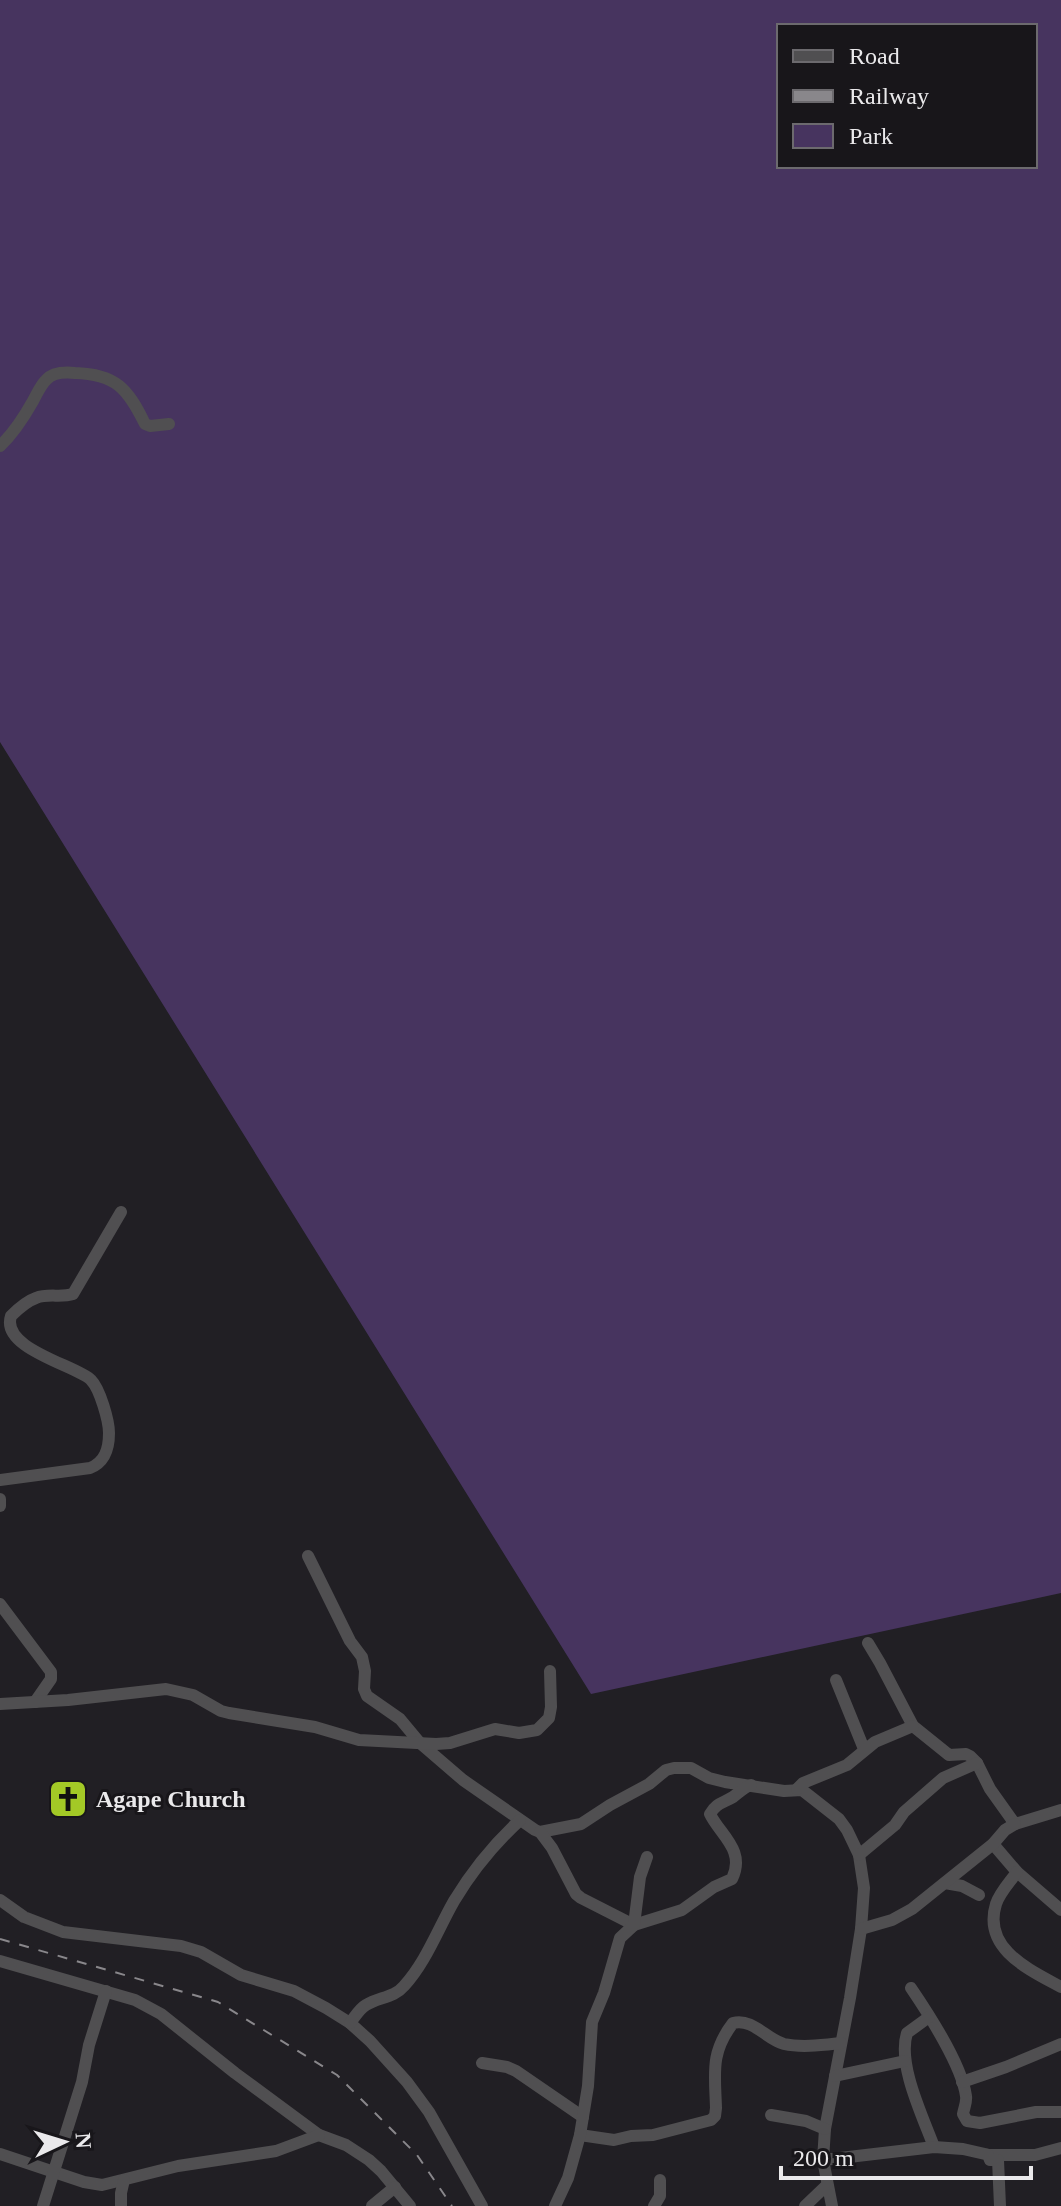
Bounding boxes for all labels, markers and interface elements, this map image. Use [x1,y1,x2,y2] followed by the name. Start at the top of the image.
[777,24,1037,168] legend
[849,43,900,69] text: Road
[849,83,929,109] text: Railway
[849,123,893,149] text: Park
[47,1778,89,1820] church icon: Agape Church
[96,1786,246,1812] place label: Agape Church
[24,2102,104,2182] north arrow
[781,2130,1031,2180] scale bar
[70,2132,96,2150] text: N
[793,2145,854,2171] text: 200 m

